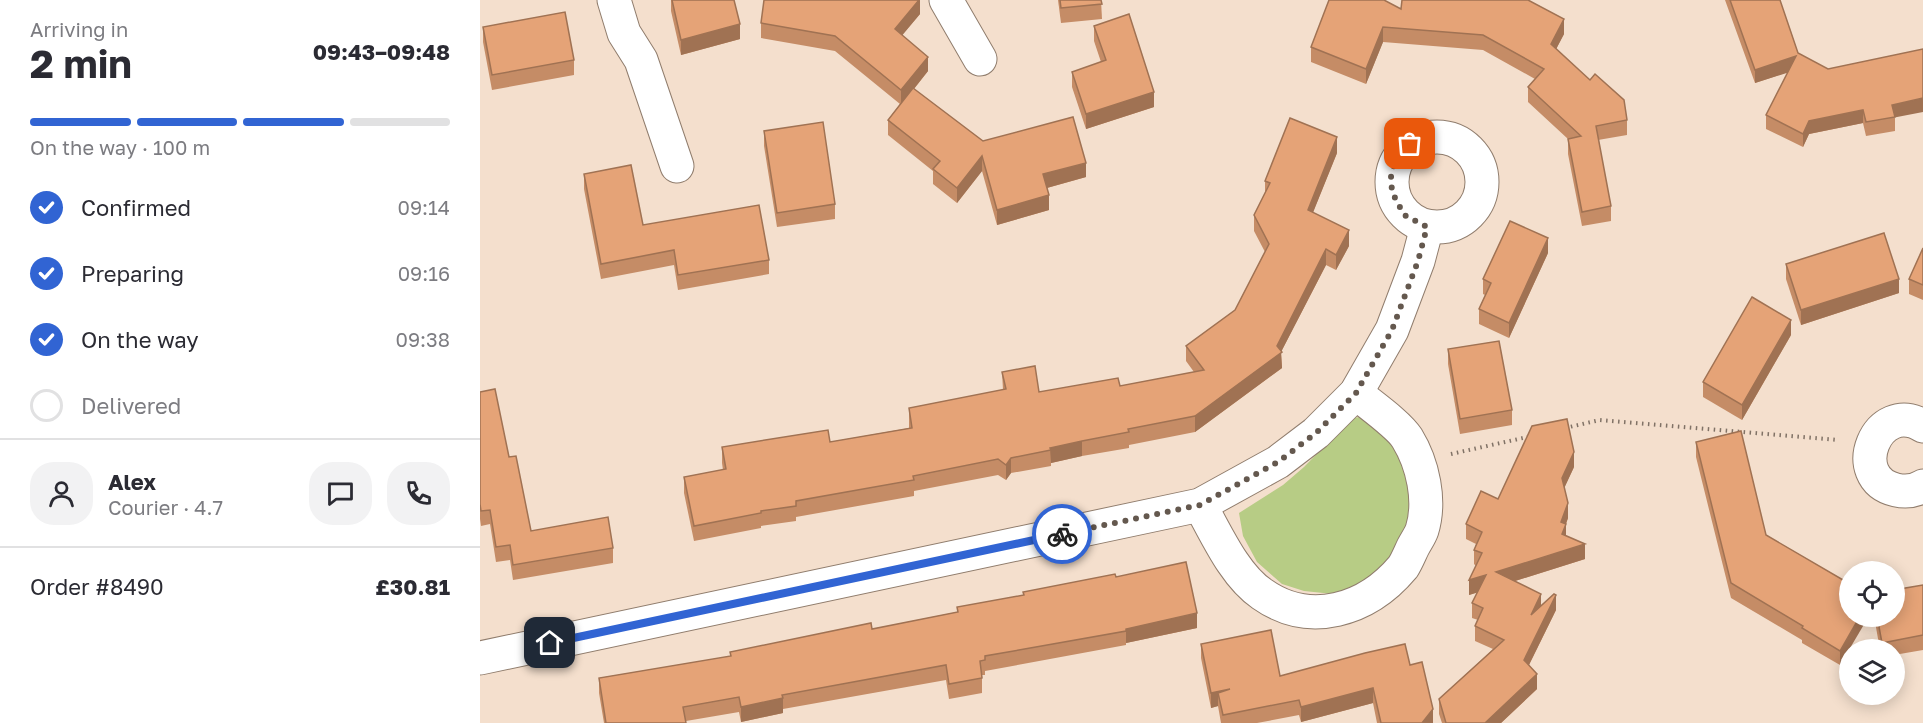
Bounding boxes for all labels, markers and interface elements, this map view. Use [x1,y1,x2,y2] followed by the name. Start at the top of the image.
[30,17,128,41] text: Arriving in
[313,38,450,65] text: 09:43–09:48
[30,40,132,87] text: 2 min
[1384,118,1435,169] pin
[1393,127,1426,160] icon: bag
[30,135,210,159] text: On the way · 100 m
[30,191,63,224] icon: check
[81,194,191,221] text: Confirmed
[398,195,450,219] text: 09:14
[30,257,63,290] icon: check
[81,260,184,287] text: Preparing
[398,261,450,285] text: 09:16
[30,323,63,356] icon: check
[81,326,199,353] text: On the way
[396,327,450,351] text: 09:38
[81,392,181,419] text: Delivered
[30,462,93,525] button: person
[309,462,372,525] button: chat
[387,462,450,525] button: phone
[108,468,156,495] text: Alex
[108,495,223,519] text: Courier · 4.7
[1032,504,1092,564] courier
[1046,518,1079,551] icon: bike
[1839,561,1905,705] map controls
[1839,561,1905,627] button: locate
[30,573,164,600] text: Order #8490
[375,573,450,600] text: £30.81
[524,617,575,668] pin
[533,626,566,659] icon: home
[1839,639,1905,705] button: layers

